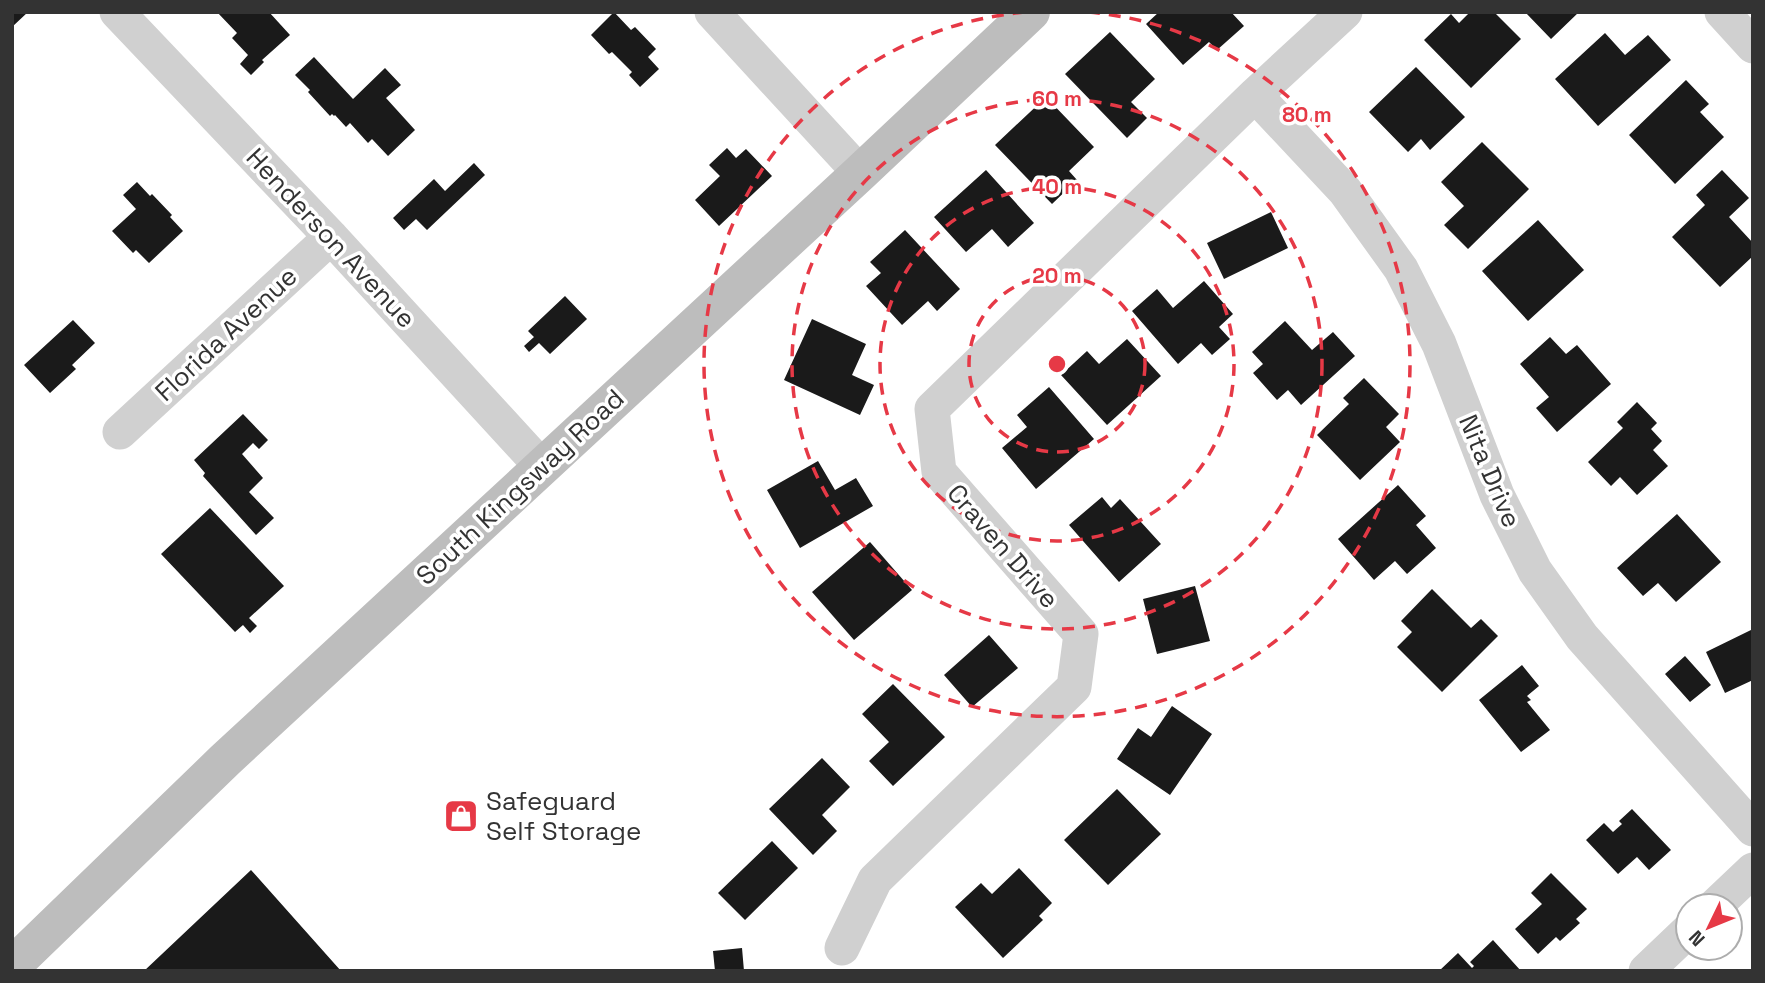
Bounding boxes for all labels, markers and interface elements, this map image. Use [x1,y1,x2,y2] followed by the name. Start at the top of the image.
[1032,85,1082,112] text: 60 m
[1282,101,1332,128] text: 80 m
[239,141,423,335] street label: Henderson Avenue
[1032,173,1082,200] text: 40 m
[148,259,304,409] street label: Florida Avenue
[1032,262,1082,289] text: 20 m
[1045,352,1069,376] centre of rings
[409,382,631,592] street label: South Kingsway Road
[1451,409,1529,533] street label: Nita Drive
[940,477,1066,615] street label: Craven Drive
[486,784,641,848] place label: Safeguard Self Storage
[442,797,480,835] shop icon: Safeguard Self Storage
[1674,892,1744,962] north arrow
[1683,925,1710,951] text: N

